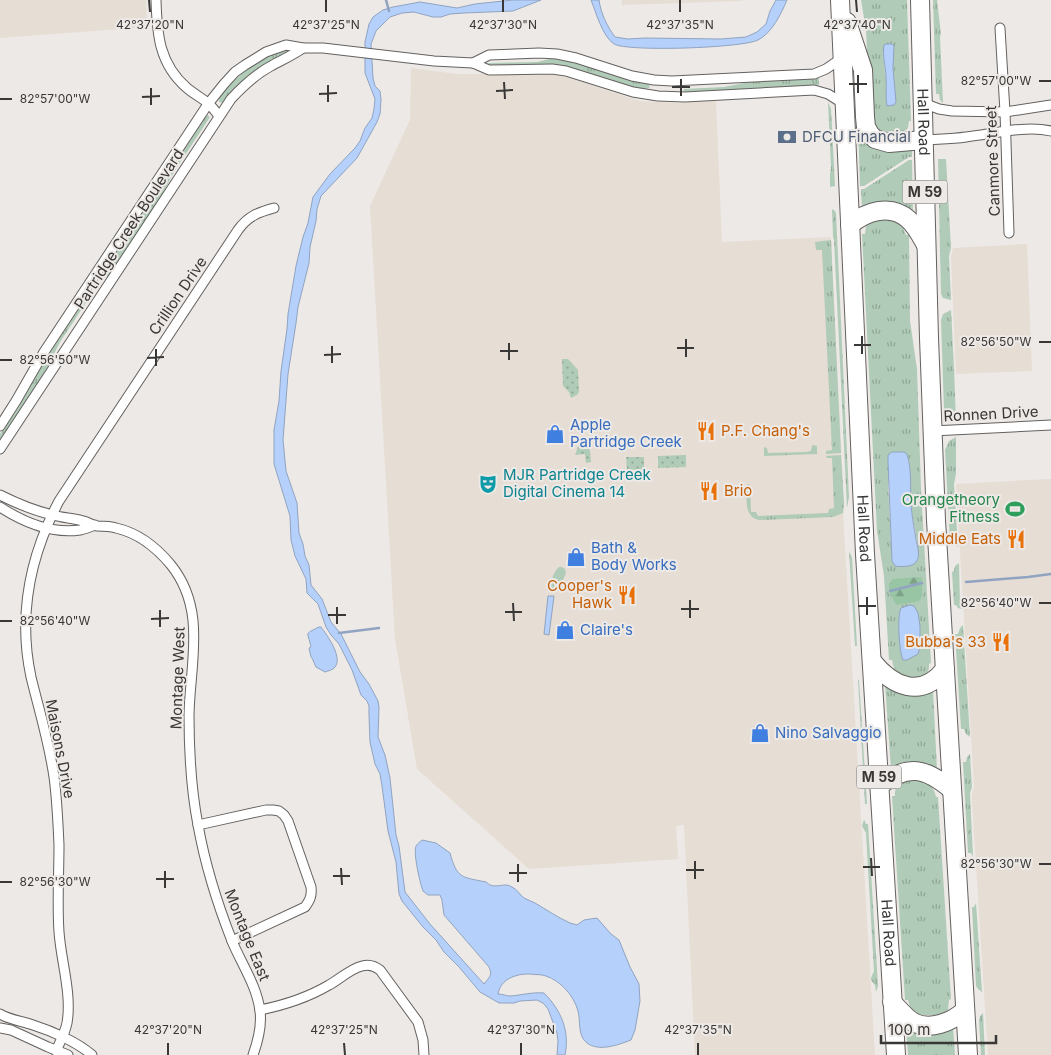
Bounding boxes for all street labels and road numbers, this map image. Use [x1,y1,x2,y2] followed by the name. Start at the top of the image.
[913,88,934,156] street label: Hall Road
[981,105,1004,217] street label: Canmore Street
[70,145,187,312] street label: Partridge Creek Boulevard
[902,180,948,203] road number: M 59
[144,253,211,339] street label: Crillion Drive
[943,402,1039,425] street label: Ronnen Drive
[853,494,875,563] street label: Hall Road
[166,626,189,730] street label: Montage West
[42,698,79,800] street label: Maisons Drive
[856,766,902,789] road number: M 59
[220,886,275,984] street label: Montage East
[877,899,900,967] street label: Hall Road

